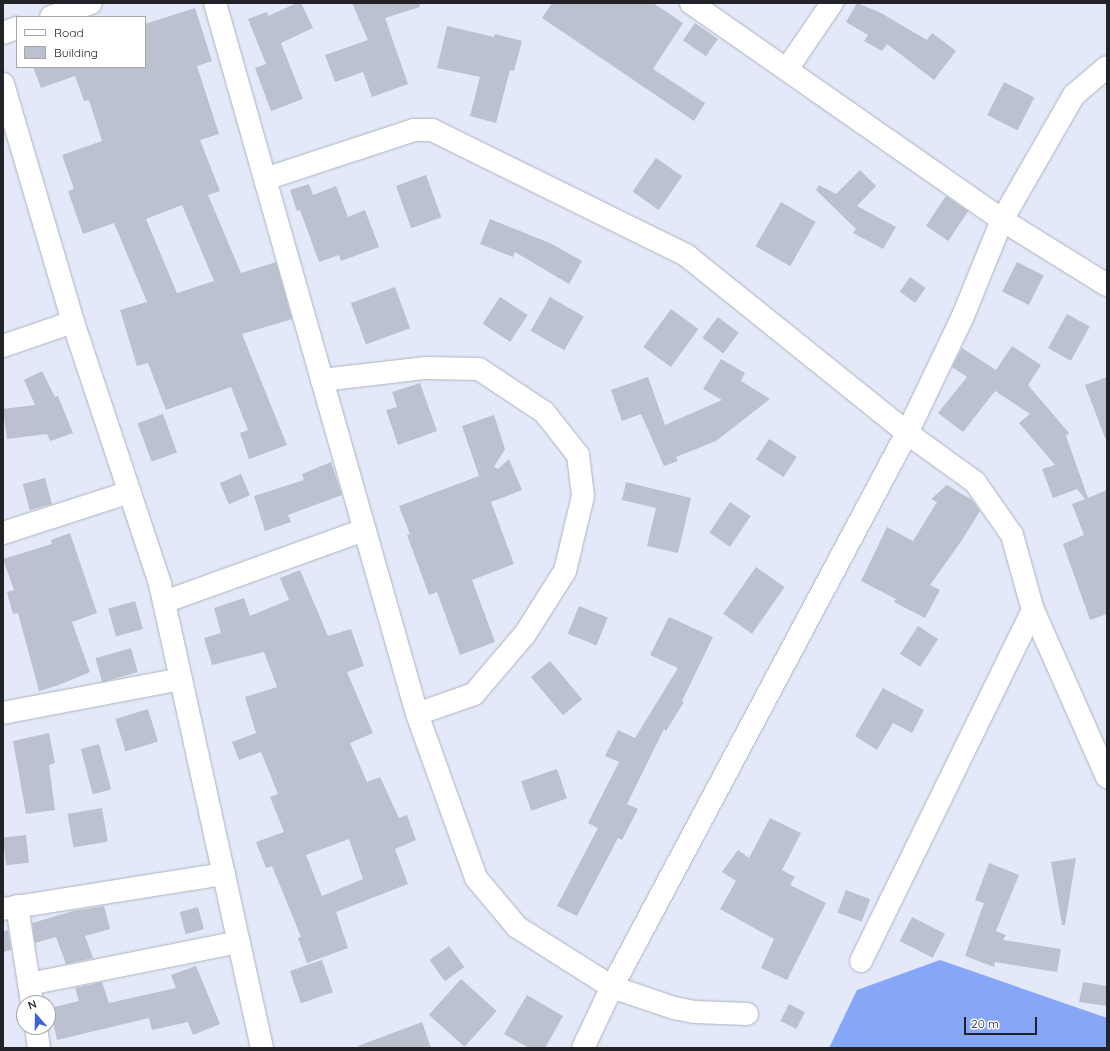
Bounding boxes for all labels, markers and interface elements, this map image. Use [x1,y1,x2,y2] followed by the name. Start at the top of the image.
[16,16,146,68] legend
[54,25,84,40] text: Road
[54,45,98,60] text: Building
[16,995,56,1035] north arrow
[26,997,38,1013] text: N
[966,1009,1039,1035] scale bar
[971,1016,999,1031] text: 20 m

